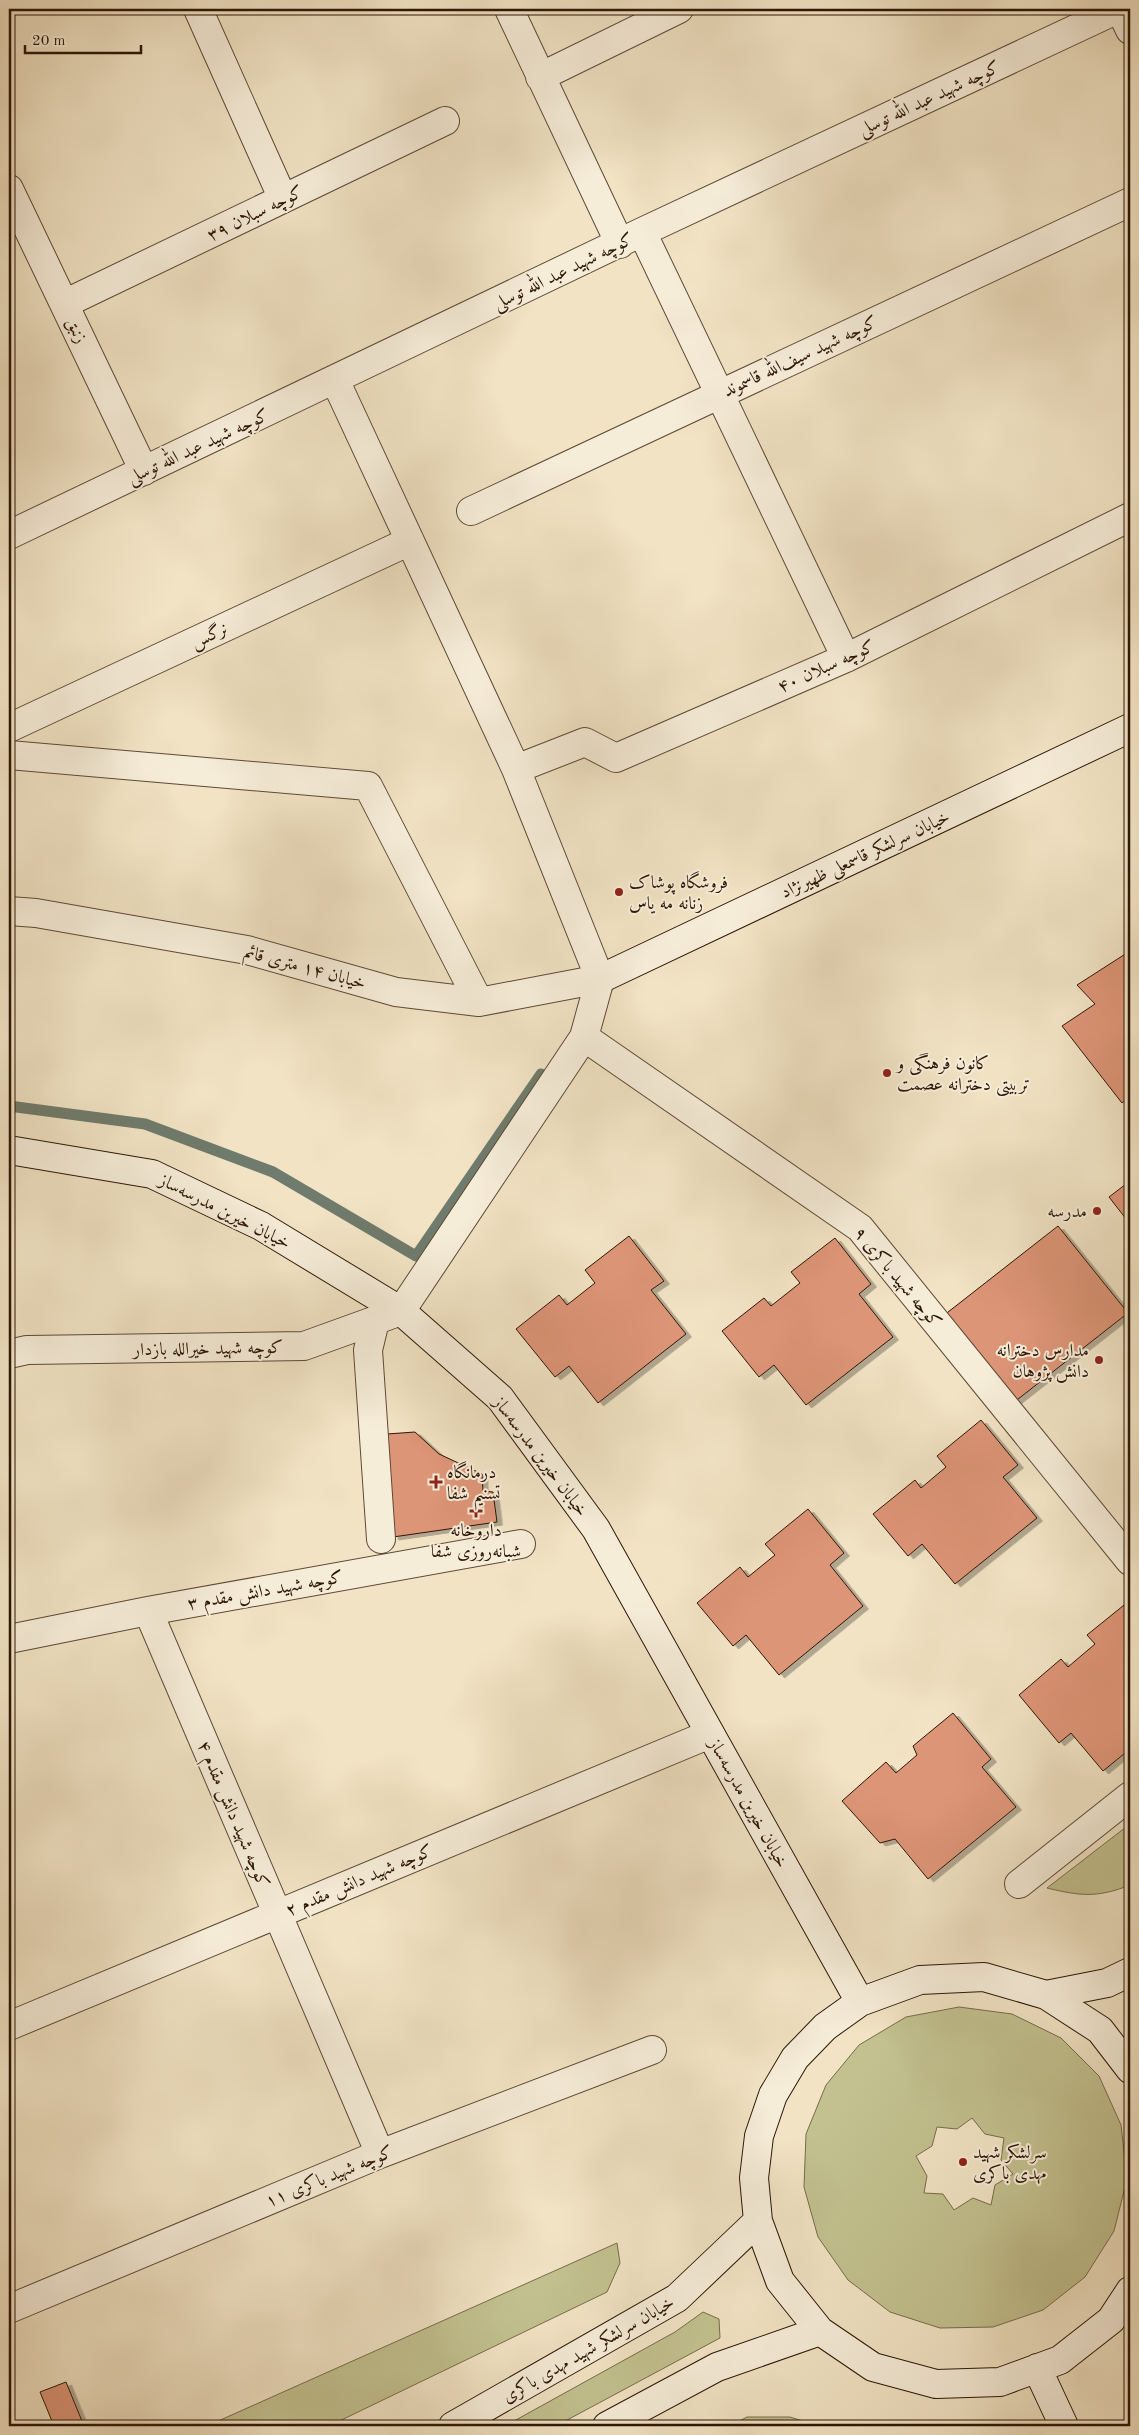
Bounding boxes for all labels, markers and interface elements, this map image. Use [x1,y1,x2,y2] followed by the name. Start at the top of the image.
[25,22,141,54] scale bar
[32,34,66,49] text: 20 m
[853,53,1004,142] street label: کوچه شهید عبد الله توسلی
[205,183,308,248] street label: کوچه سبلان ۳۹
[488,225,638,316] street label: کوچه شهید عبد الله توسلی
[718,308,882,403] street label: کوچه شهید سیف‌الله قاسموند
[61,315,90,347] street label: زنبق
[122,401,273,490] street label: کوچه شهید عبد الله توسلی
[187,618,231,654] street label: نرگس
[775,637,879,699] street label: کوچه سبلان ۴۰
[778,807,954,905] street label: خیابان سرلشکر قاسمعلی ظهیرنژاد
[629,870,728,914] place label: فروشگاه پوشاک زنانه مه یاس
[613,886,625,898] marker: فروشگاه پوشاک زنانه مه یاس
[240,943,367,999] street label: خیابان ۱۴ متری قائم
[895,1052,1030,1097] place label: کانون فرهنگی و تربیتی دخترانه عصمت
[881,1067,893,1079] marker: کانون فرهنگی و تربیتی دخترانه عصمت
[154,1170,293,1254] street label: خیابان خیرین مدرسه‌ساز
[1047,1203,1087,1222] place label: مدرسه
[1091,1205,1103,1217] marker: مدرسه
[848,1223,946,1333] street label: کوچه شهید باکری ۹
[131,1339,283,1362] street label: کوچه شهید خیرالله بازدار
[996,1342,1089,1383] place label: مدارس دخترانه دانش پژوهان
[1093,1354,1105,1366] marker: مدارس دخترانه دانش پژوهان
[488,1392,591,1520] street label: خیابان خیرین مدرسه‌ساز
[447,1460,501,1511] place label: درمانگاه تسنیم شفا
[429,1475,443,1489] marker: درمانگاه تسنیم شفا
[470,1505,482,1517] marker: داروخانه شبانه‌روزی شفا
[431,1522,521,1562] place label: داروخانه شبانه‌روزی شفا
[186,1568,345,1619] street label: کوچه شهید دانش مقدم ۳
[703,1734,791,1872] street label: خیابان خیرین مدرسه‌ساز
[188,1738,272,1893] street label: کوچه شهید دانش مقدم ۴
[283,1842,438,1926] street label: کوچه شهید دانش مقدم ۲
[262,2141,397,2213] street label: کوچه شهید باکری ۱۱
[973,2143,1047,2185] place label: سرلشکر شهید مهدی باکری
[957,2156,969,2168] marker: سرلشکر شهید مهدی باکری
[498,2292,679,2408] street label: خیابان سرلشکر شهید مهدی باکری

